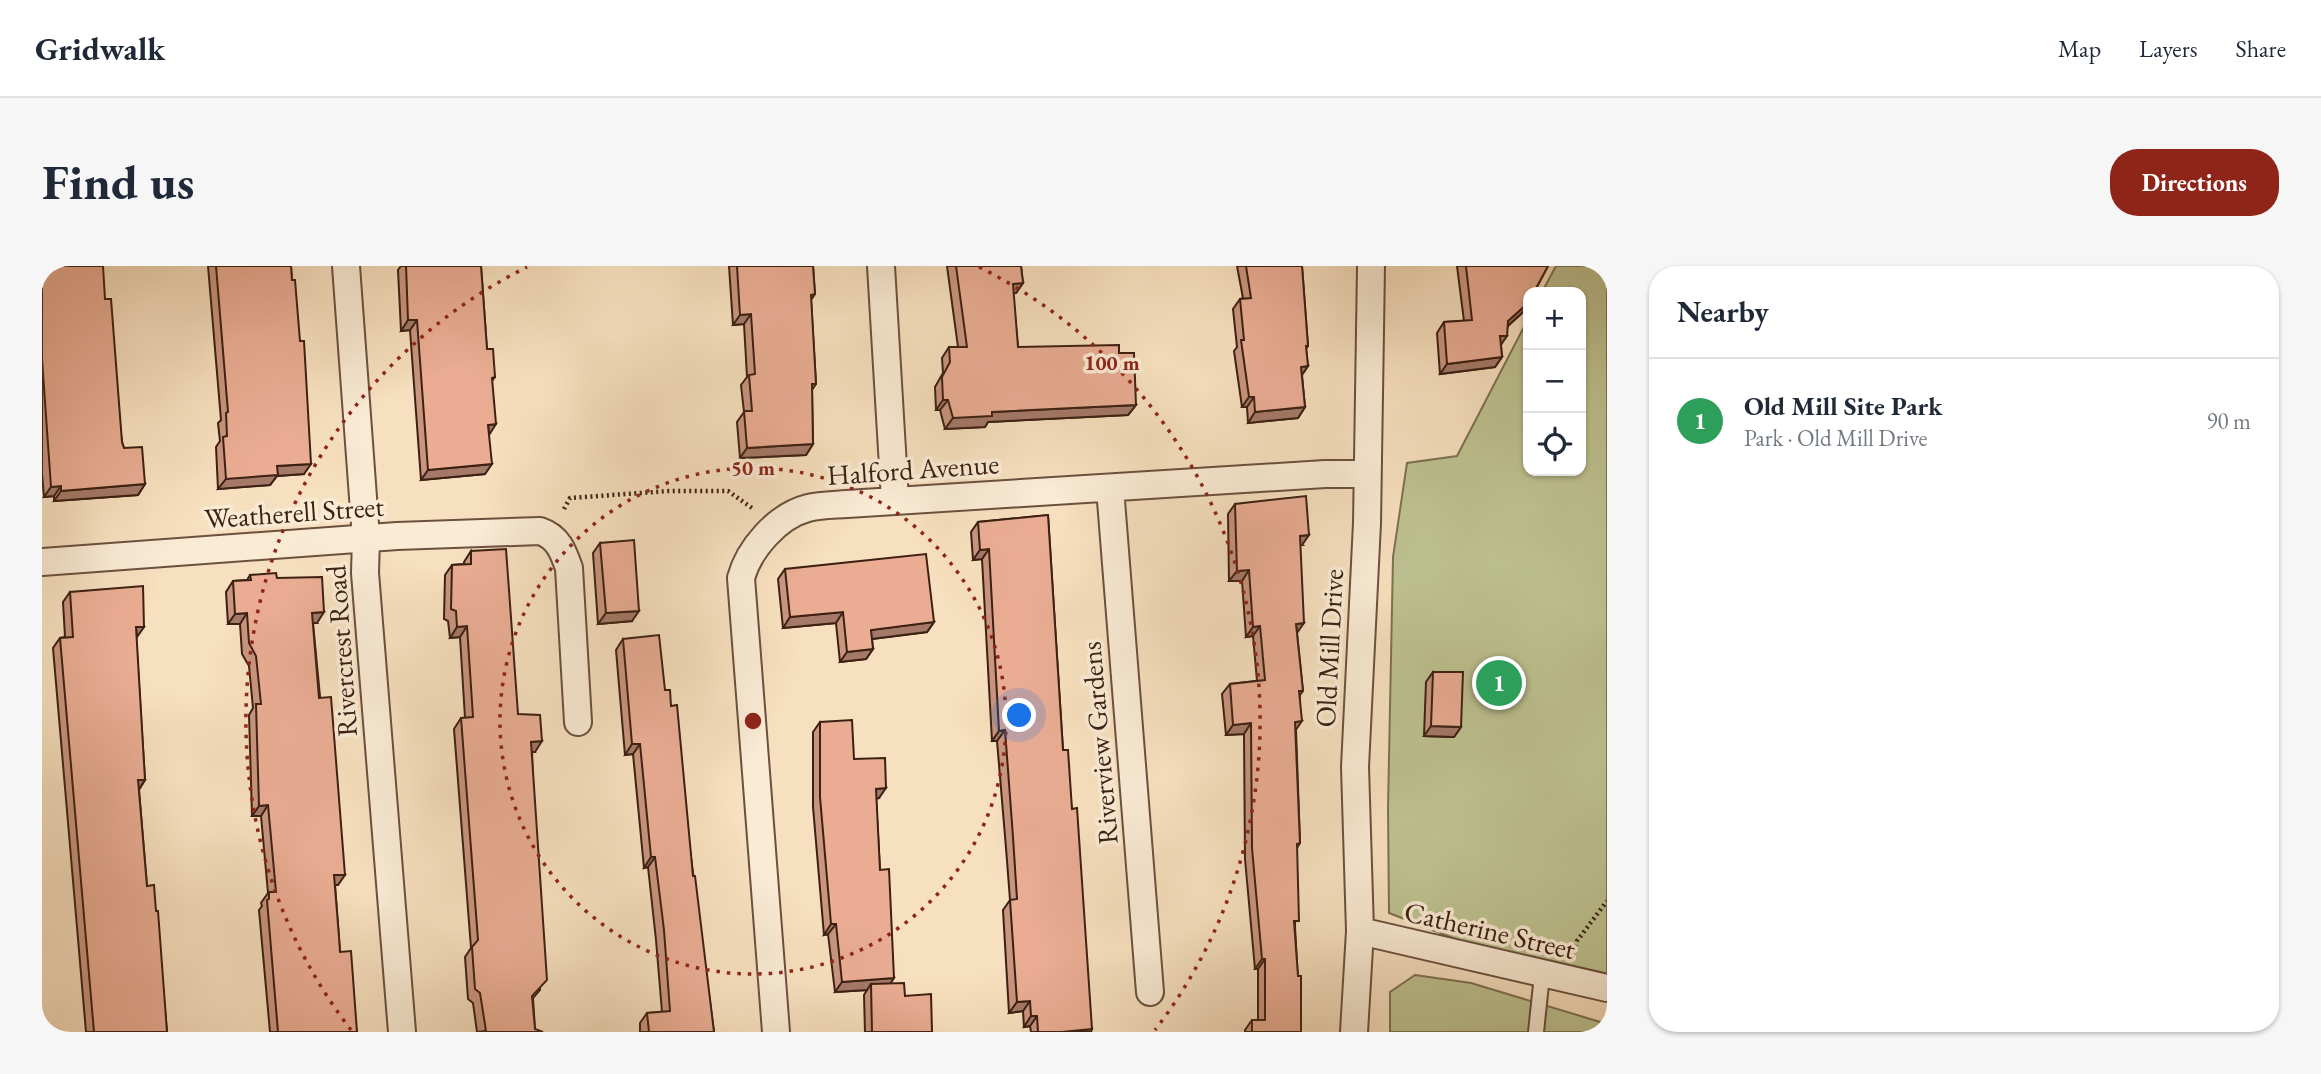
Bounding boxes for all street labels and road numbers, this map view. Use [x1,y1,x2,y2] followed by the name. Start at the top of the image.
[826,445,1000,493] street label: Halford Avenue
[203,488,385,536] street label: Weatherell Street
[317,563,365,738] street label: Rivercrest Road
[1307,568,1351,728] street label: Old Mill Drive
[1072,640,1126,846] street label: Riverview Gardens
[1401,893,1579,967] street label: Catherine Street

